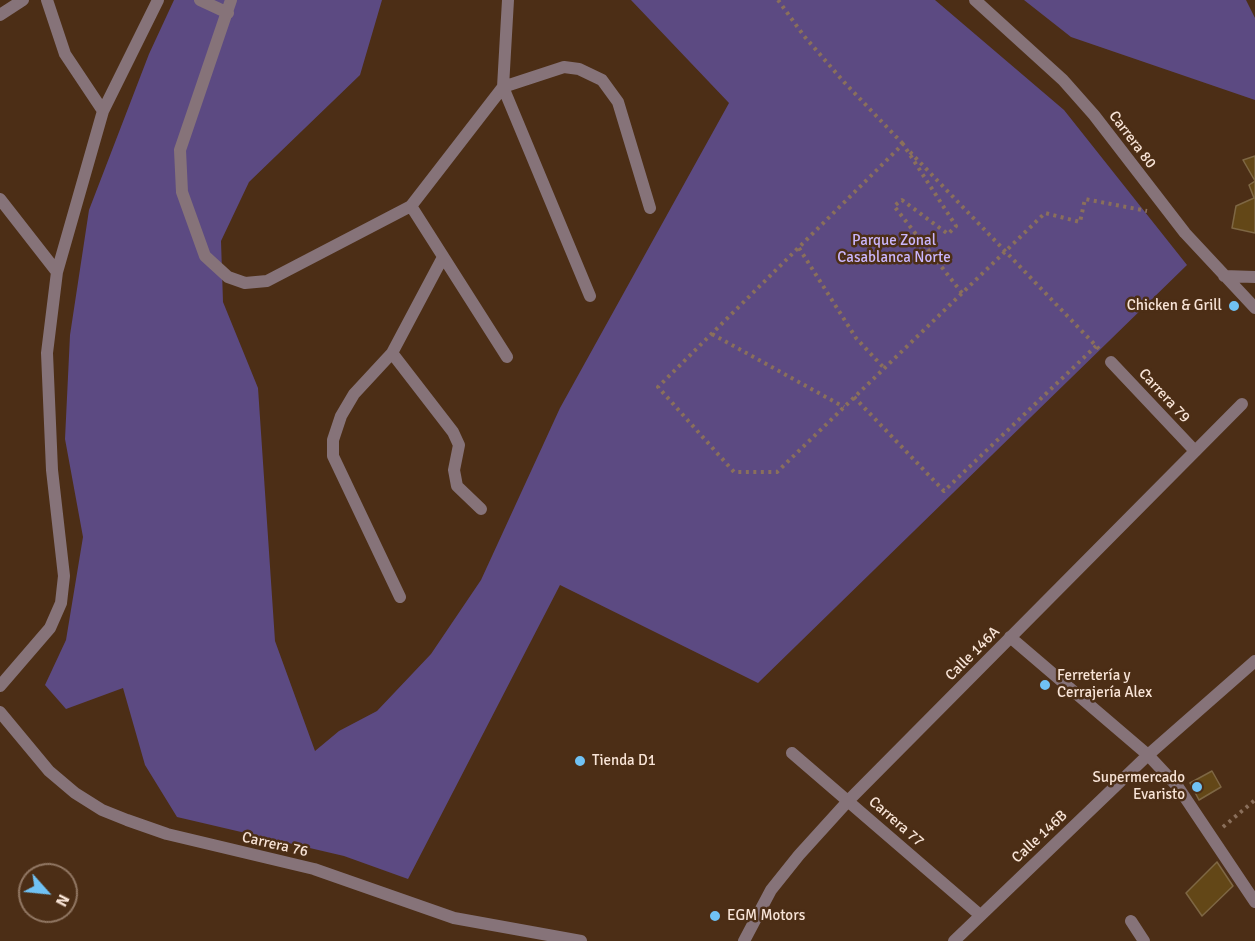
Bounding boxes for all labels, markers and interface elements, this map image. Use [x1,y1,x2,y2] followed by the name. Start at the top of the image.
[1105,108,1159,172] street label: Carrera 80
[837,232,951,267] park label: Parque Zonal Casablanca Norte
[1127,297,1222,315] place label: Chicken & Grill
[1227,299,1241,313] marker: Chicken & Grill
[1134,365,1194,427] street label: Carrera 79
[942,623,1004,685] street label: Calle 146A
[1057,667,1152,702] place label: Ferretería y Cerrajería Alex
[1038,678,1052,692] marker: Ferretería y Cerrajería Alex
[592,752,656,770] place label: Tienda D1
[573,754,587,768] marker: Tienda D1
[1092,769,1185,804] place label: Supermercado Evaristo
[1190,780,1204,794] marker: Supermercado Evaristo
[865,793,927,851] street label: Carrera 77
[1009,807,1071,867] street label: Calle 146B
[240,829,310,861] street label: Carrera 76
[18,863,78,923] north arrow
[51,891,74,910] text: N
[727,907,805,925] place label: EGM Motors
[708,909,722,923] marker: EGM Motors

